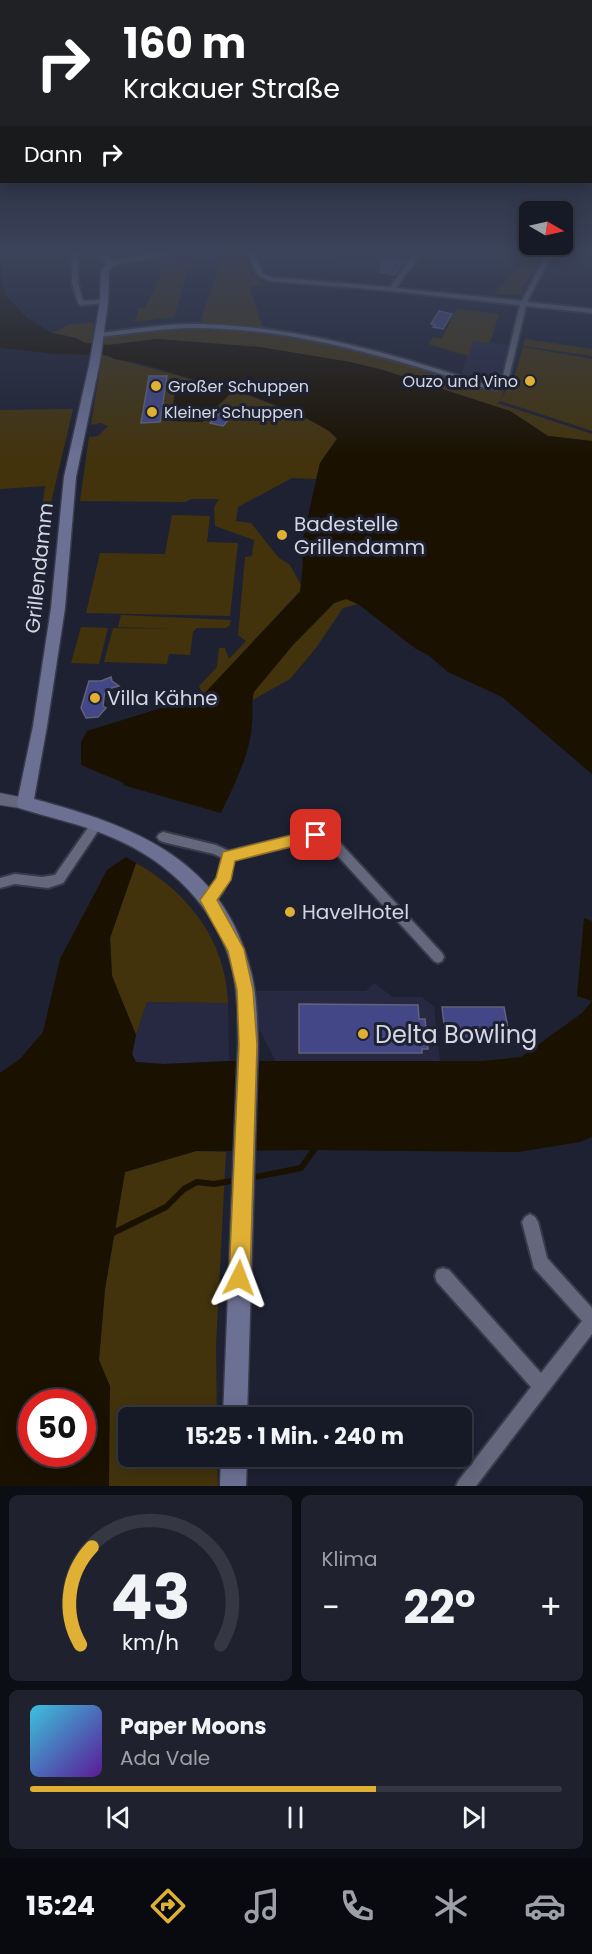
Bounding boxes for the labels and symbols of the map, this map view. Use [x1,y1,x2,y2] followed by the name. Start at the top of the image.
[519,201,573,255] north arrow
[403,370,518,393] place label: Ouzo und Vino
[523,374,537,388] marker: Ouzo und Vino
[168,375,309,398] place label: Großer Schuppen
[149,379,163,393] marker: Großer Schuppen
[164,401,303,424] place label: Kleiner Schuppen
[145,405,159,419] marker: Kleiner Schuppen
[18,501,60,635] street label: Grillendamm
[294,510,425,561] place label: Badestelle Grillendamm
[275,528,289,542] marker: Badestelle Grillendamm
[107,684,218,712] place label: Villa Kähne
[88,691,102,705] marker: Villa Kähne
[290,809,341,860] pin
[302,898,409,926] place label: HavelHotel
[283,905,297,919] marker: HavelHotel
[375,1018,537,1051] place label: Delta Bowling
[356,1027,370,1041] marker: Delta Bowling
[207,1246,271,1310] position arrow
[18,1389,96,1467] speed limit sign: 50

